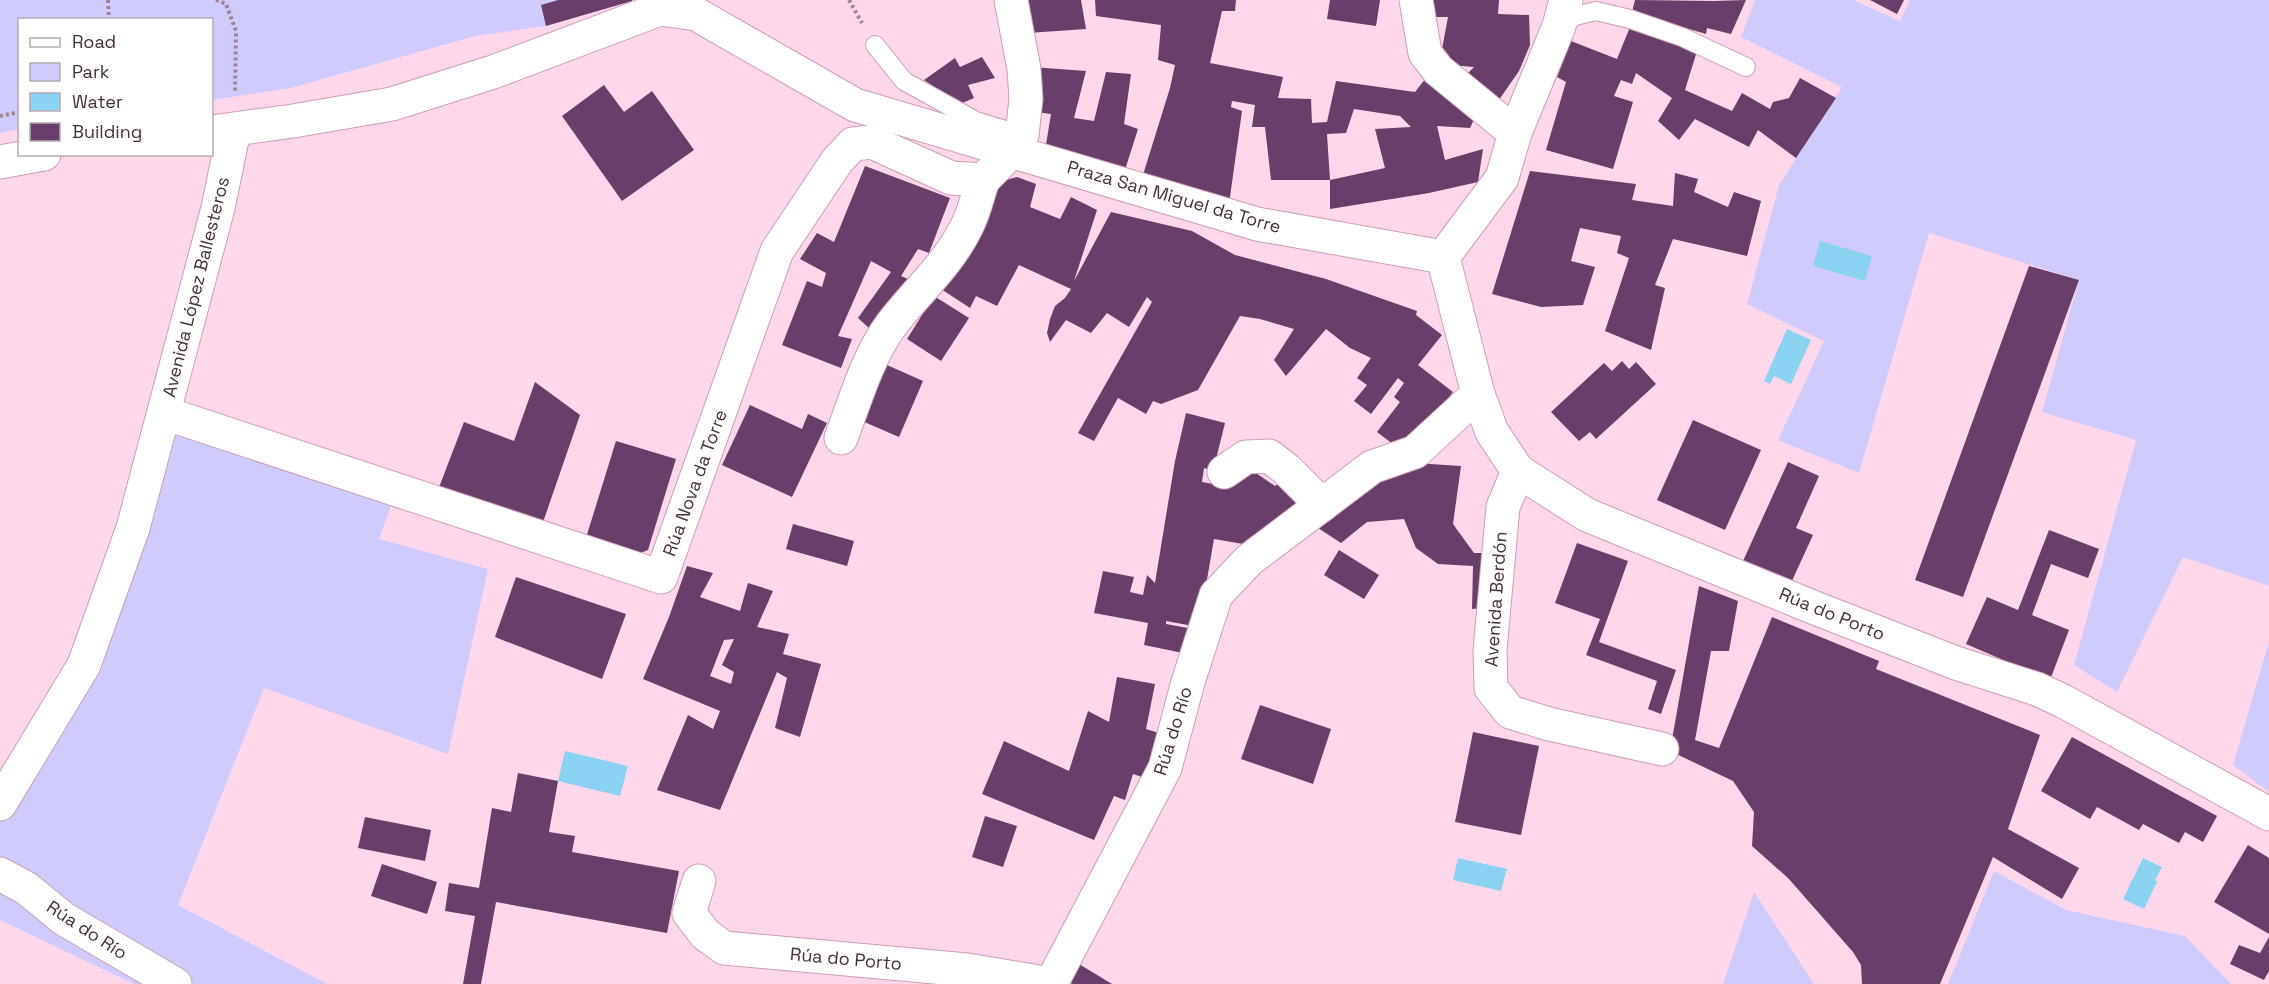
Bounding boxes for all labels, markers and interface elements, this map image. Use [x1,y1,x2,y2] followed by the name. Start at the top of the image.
[18,18,213,156] legend
[72,30,116,53] text: Road
[72,60,110,83] text: Park
[72,90,123,113] text: Water
[72,120,142,143] text: Building
[1065,155,1284,238] street label: Praza San Miguel da Torre
[157,174,234,400] street label: Avenida López Ballesteros
[657,406,732,559] street label: Rúa Nova da Torre
[1479,530,1512,668] street label: Avenida Berdón
[1776,582,1889,645] street label: Rúa do Porto
[1148,684,1197,778] street label: Rúa do Río
[43,895,132,964] street label: Rúa do Río
[789,942,903,975] street label: Rúa do Porto

